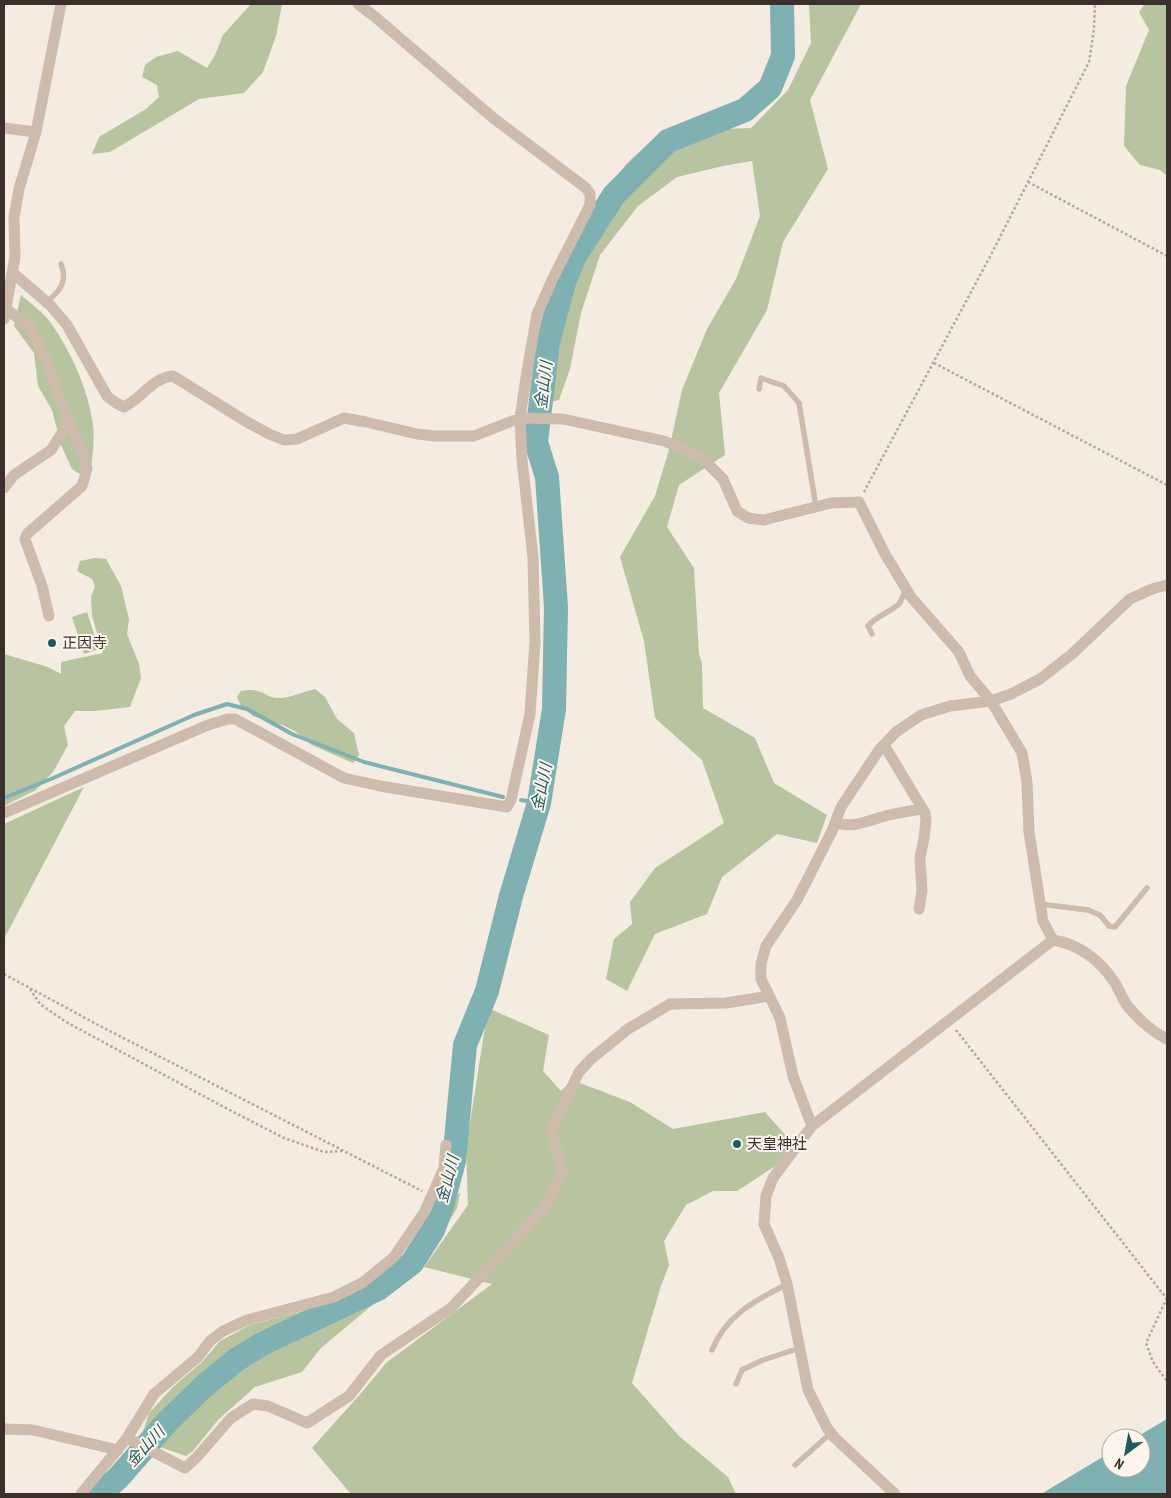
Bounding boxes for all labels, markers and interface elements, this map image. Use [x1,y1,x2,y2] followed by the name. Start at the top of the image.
[530,358,556,410] water label: 金山川
[62,633,107,652] place label: 正因寺
[46,637,58,649] marker: 正因寺
[527,760,556,812] water label: 金山川
[747,1134,807,1153] place label: 天皇神社
[731,1138,743,1150] marker: 天皇神社
[431,1151,463,1205] water label: 金山川
[121,1420,170,1470] water label: 金山川
[1101,1428,1151,1478] north arrow
[1111,1454,1127,1474] text: N

